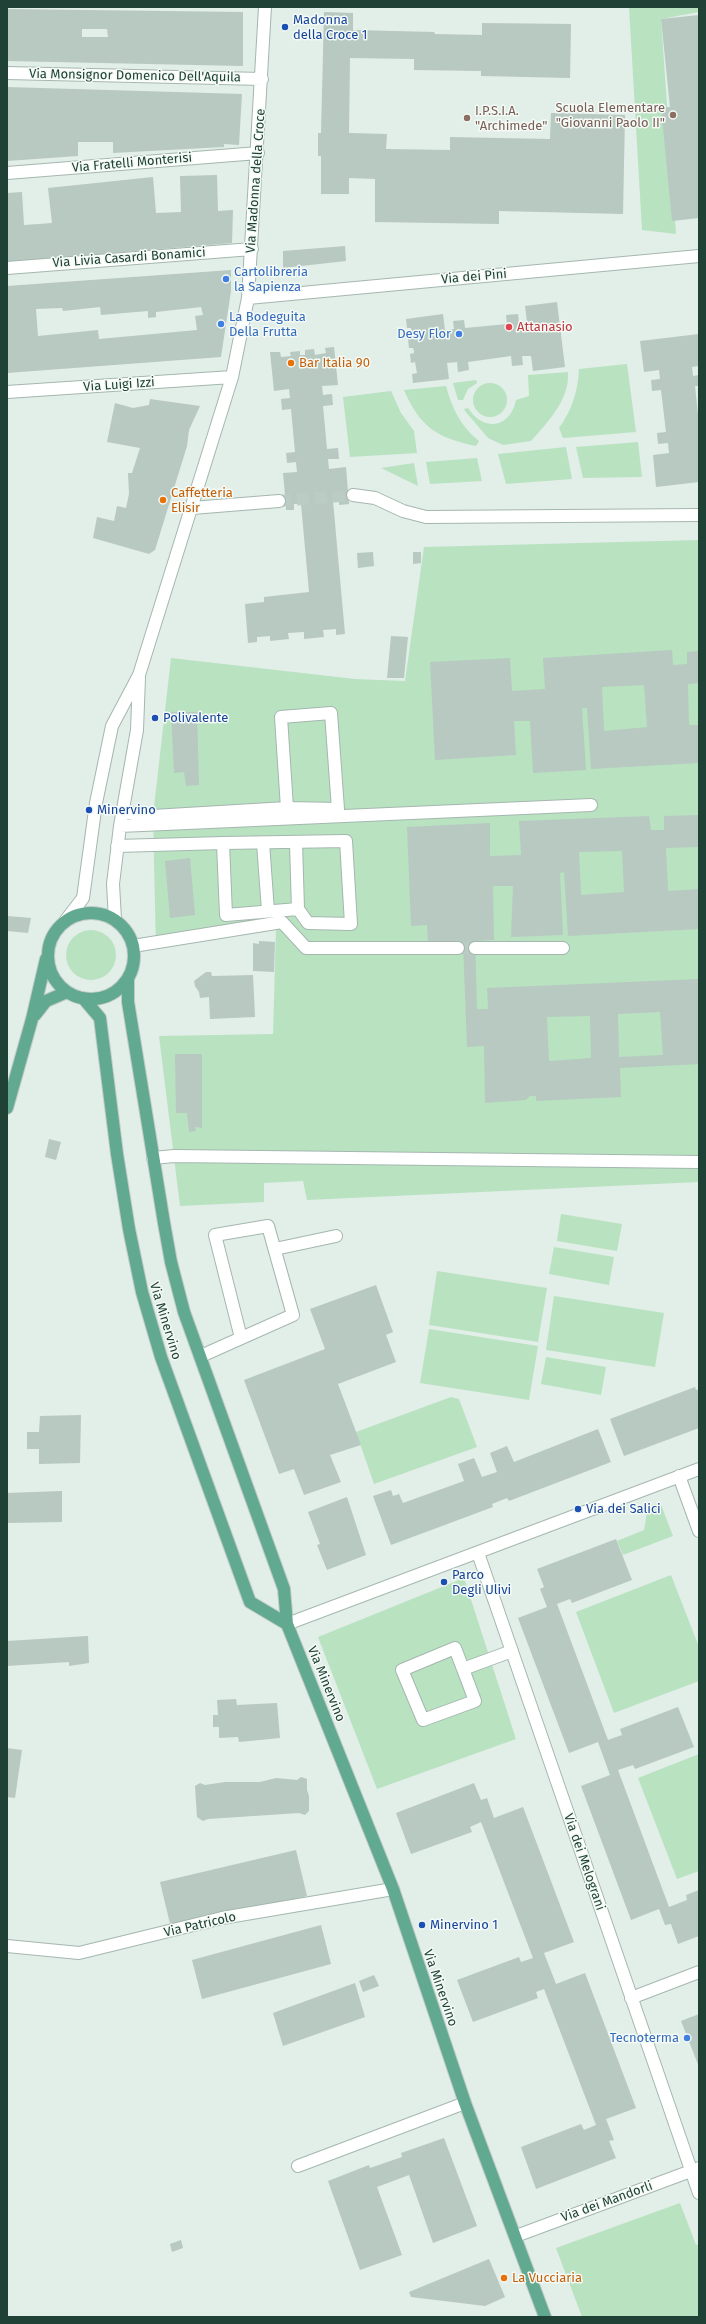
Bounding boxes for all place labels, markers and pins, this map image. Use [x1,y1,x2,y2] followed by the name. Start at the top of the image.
[293,12,367,43] place label: Madonna della Croce 1
[280,22,290,32] marker: Madonna della Croce 1
[555,100,665,131] place label: Scuola Elementare "Giovanni Paolo II"
[475,103,548,134] place label: I.P.S.I.A. "Archimede"
[668,110,678,120] marker: Scuola Elementare "Giovanni Paolo II"
[462,113,472,123] marker: I.P.S.I.A. "Archimede"
[234,264,308,295] place label: Cartolibreria la Sapienza
[221,274,231,284] marker: Cartolibreria la Sapienza
[229,309,306,340] place label: La Bodeguita Della Frutta
[216,319,226,329] marker: La Bodeguita Della Frutta
[517,319,573,335] place label: Attanasio
[504,322,514,332] marker: Attanasio
[397,326,451,342] place label: Desy Flor
[454,329,464,339] marker: Desy Flor
[299,355,370,371] place label: Bar Italia 90
[286,358,296,368] marker: Bar Italia 90
[171,485,233,516] place label: Caffetteria Elisir
[158,495,168,505] marker: Caffetteria Elisir
[163,710,228,726] place label: Polivalente
[150,713,160,723] marker: Polivalente
[97,802,156,818] place label: Minervino
[84,805,94,815] marker: Minervino
[586,1501,661,1517] place label: Via dei Salici
[573,1504,583,1514] marker: Via dei Salici
[452,1567,511,1598] place label: Parco Degli Ulivi
[439,1577,449,1587] marker: Parco Degli Ulivi
[430,1917,498,1933] place label: Minervino 1
[417,1920,427,1930] marker: Minervino 1
[610,2030,679,2046] place label: Tecnoterma
[682,2033,692,2043] marker: Tecnoterma
[512,2270,582,2286] place label: La Vucciaria
[499,2273,509,2283] marker: La Vucciaria

